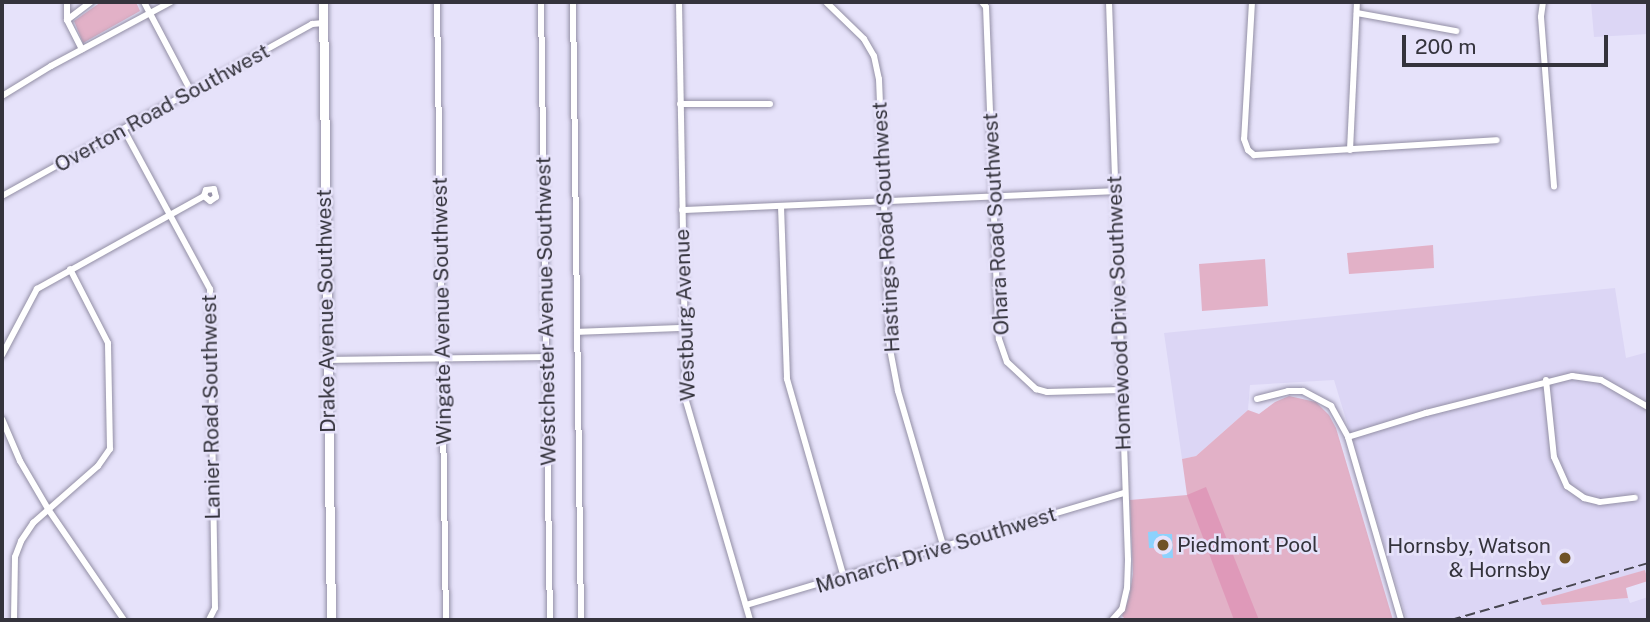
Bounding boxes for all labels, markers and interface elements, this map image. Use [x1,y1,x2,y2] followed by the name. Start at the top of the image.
[1405,21,1612,65] scale bar
[1415,34,1476,59] text: 200 m
[50,38,274,178] street label: Overton Road Southwest
[867,101,905,353] street label: Hastings Road Southwest
[978,112,1014,336] street label: Ohara Road Southwest
[531,156,561,466] street label: Westchester Avenue Southwest
[1102,175,1136,451] street label: Homewood Drive Southwest
[427,177,457,445] street label: Wingate Avenue Southwest
[311,189,341,433] street label: Drake Avenue Southwest
[669,228,701,402] street label: Westburg Avenue
[196,294,226,520] street label: Lanier Road Southwest
[813,501,1059,599] street label: Monarch Drive Southwest
[1177,532,1318,558] place label: Piedmont Pool
[1387,533,1551,583] place label: Hornsby, Watson & Hornsby
[1155,537,1171,553] marker: Piedmont Pool
[1557,550,1573,566] marker: Hornsby, Watson & Hornsby

